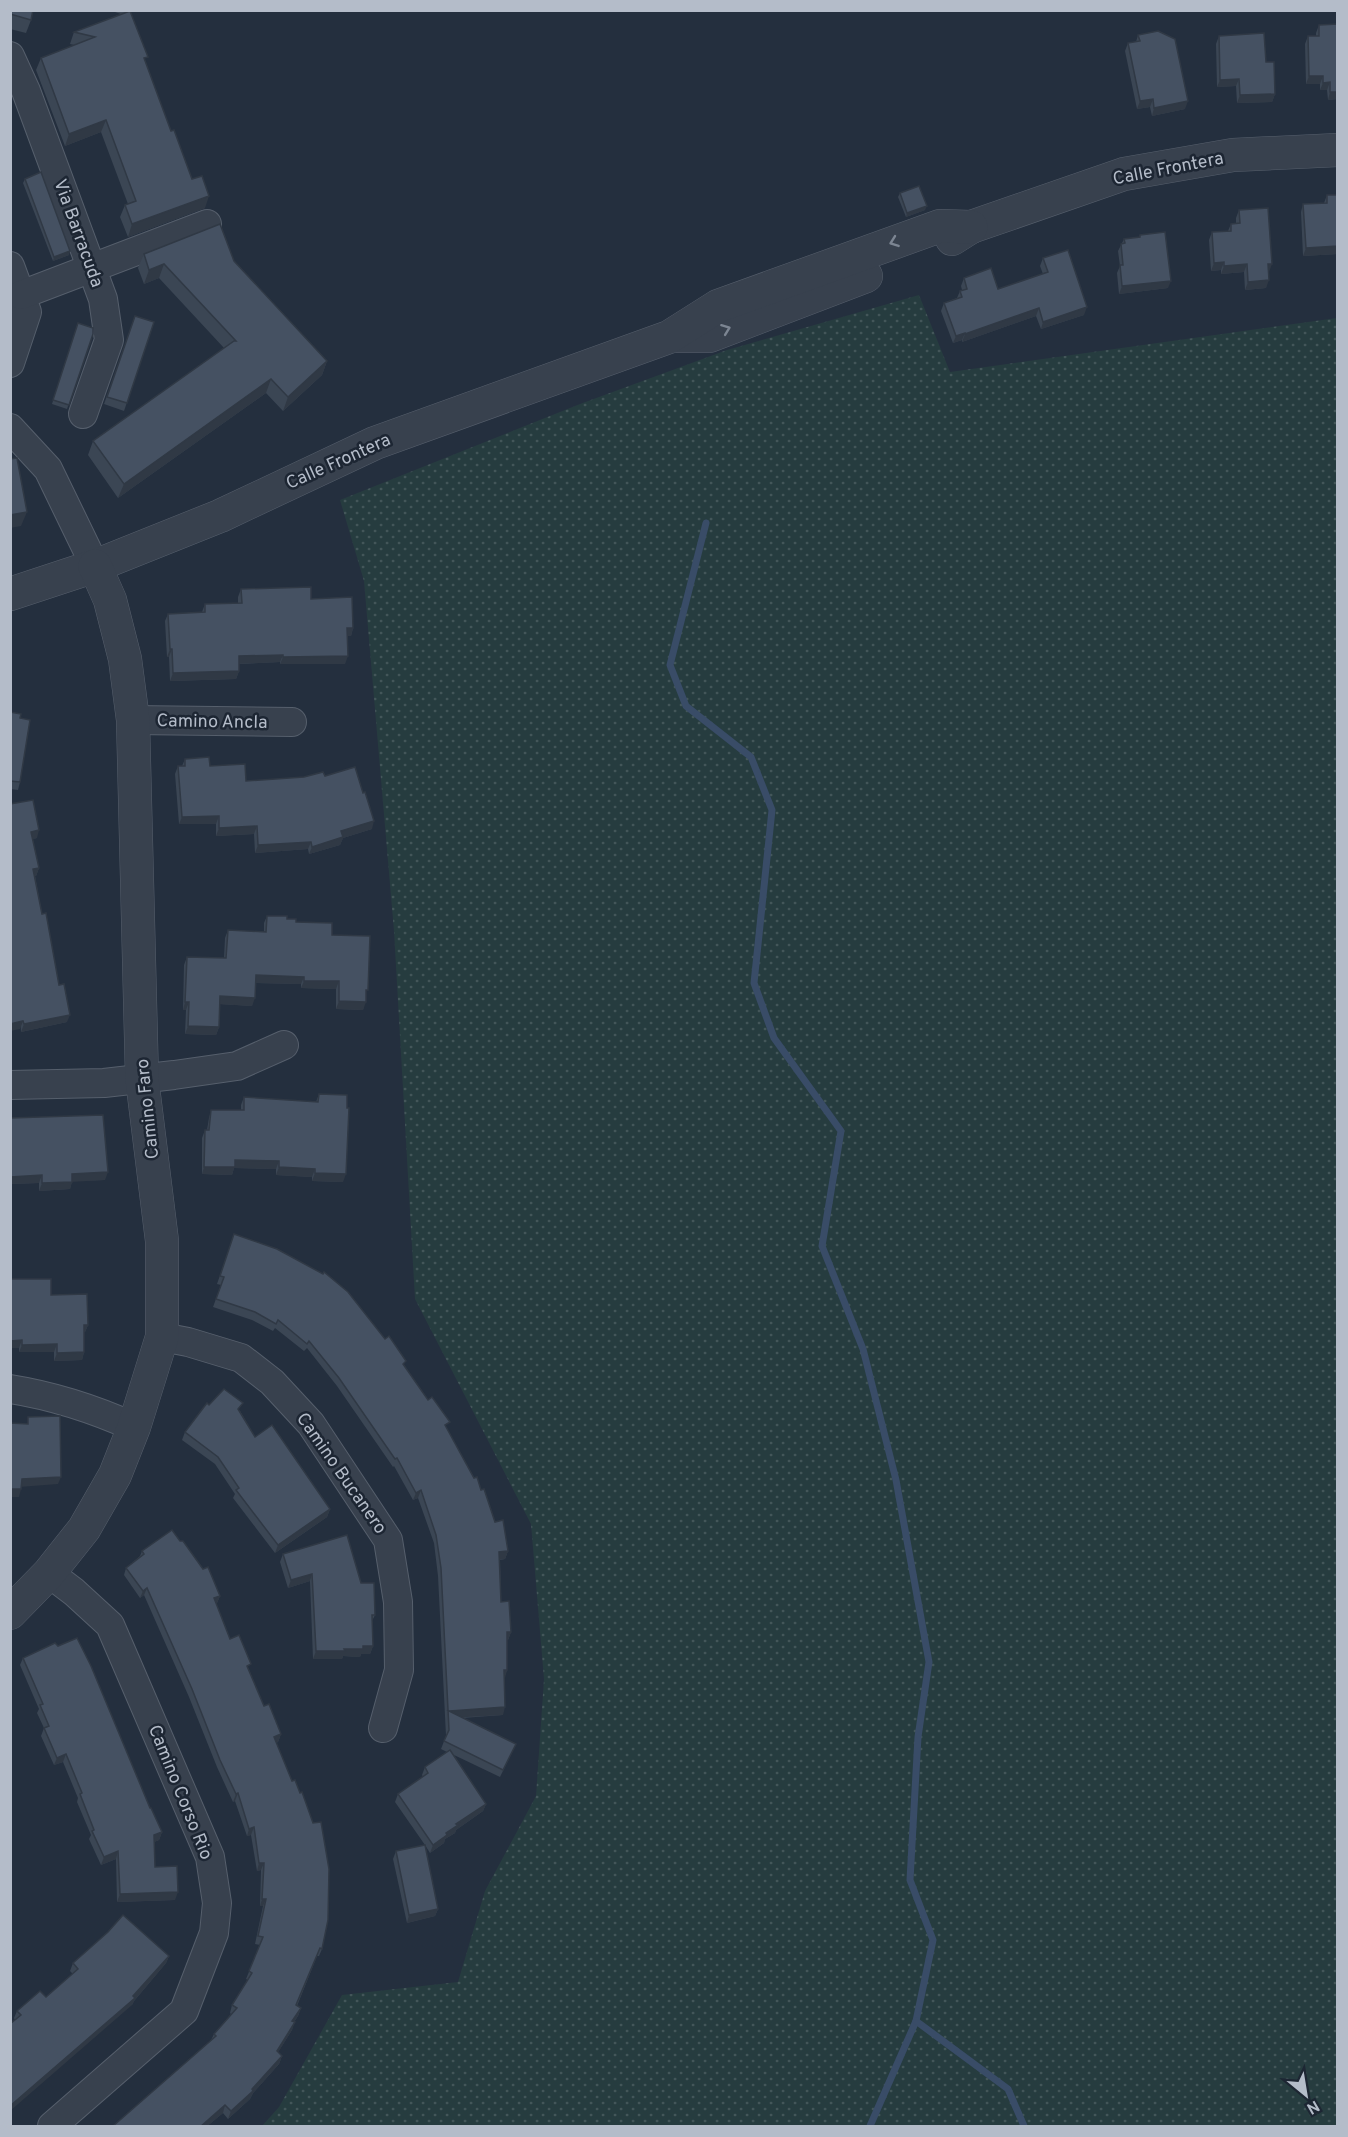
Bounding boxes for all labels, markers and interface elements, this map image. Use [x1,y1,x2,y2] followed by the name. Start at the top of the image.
[1111,147,1226,191] street label: Calle Frontera
[47,176,108,291] street label: Via Barracuda
[889,235,900,248] one-way arrow
[720,324,731,336] one-way arrow
[283,429,395,496] street label: Calle Frontera
[156,710,268,735] street label: Camino Ancla
[132,1058,165,1160] street label: Camino Faro
[290,1409,391,1539] street label: Camino Bucanero
[142,1722,217,1863] street label: Camino Corso Rio
[1276,2065,1336,2125] north arrow
[1303,2095,1322,2118] text: N

